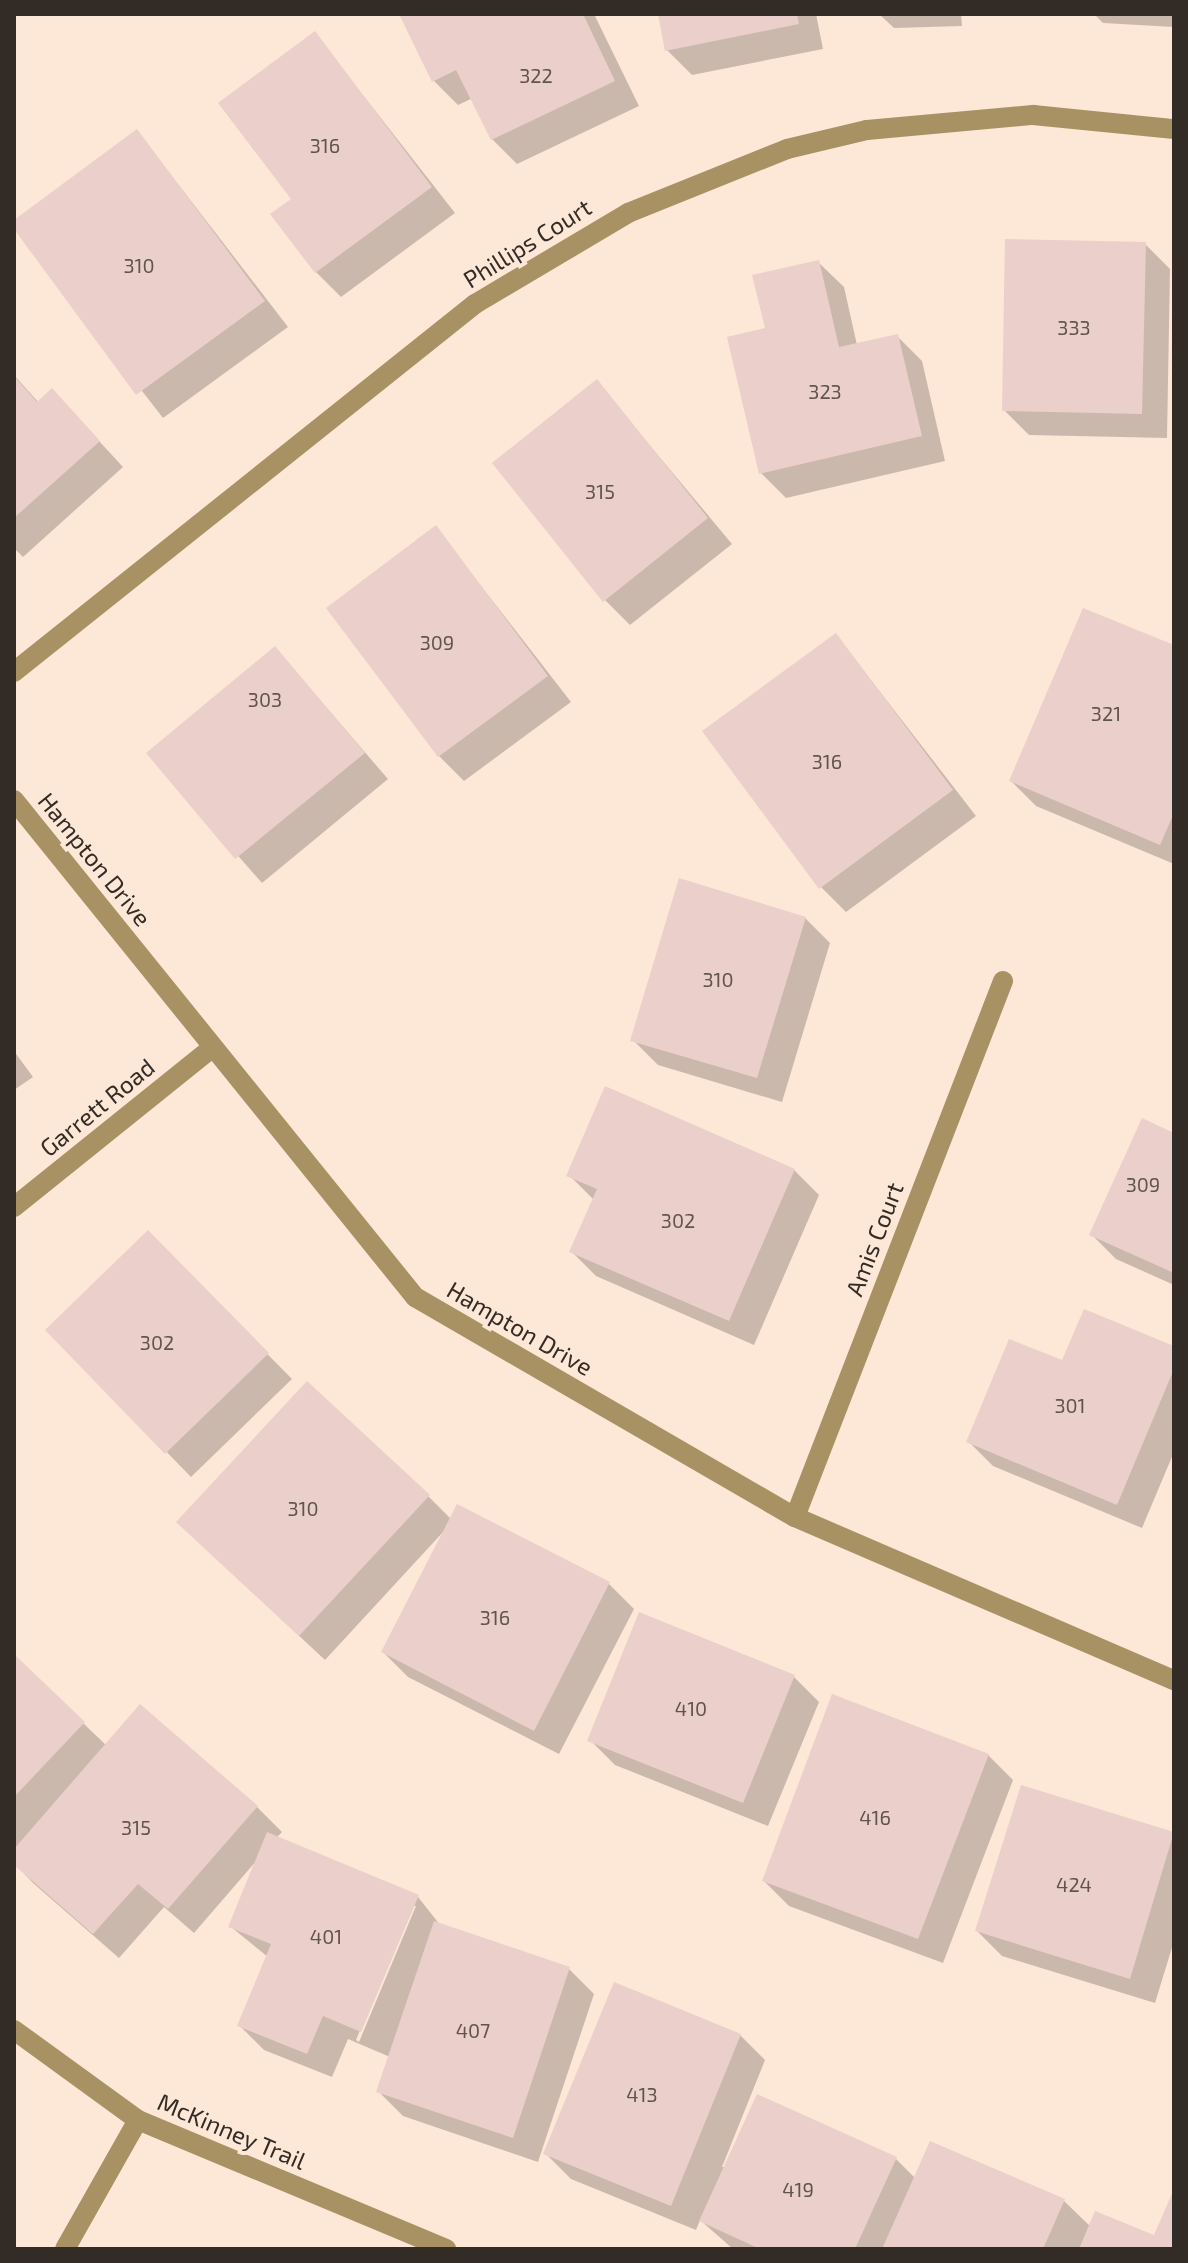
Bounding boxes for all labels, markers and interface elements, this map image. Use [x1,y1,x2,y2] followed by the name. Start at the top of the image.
[519,63,553,87] house number: 322
[310,133,340,157] house number: 316
[458,192,596,294] street label: Phillips Court
[123,253,155,277] house number: 310
[1057,315,1091,339] house number: 333
[808,379,842,403] house number: 323
[585,479,615,503] house number: 315
[420,630,454,654] house number: 309
[248,687,282,711] house number: 303
[1091,701,1121,725] house number: 321
[812,749,842,773] house number: 316
[32,787,158,931] street label: Hampton Drive
[702,967,734,991] house number: 310
[34,1052,160,1162] street label: Garrett Road
[1126,1172,1160,1196] house number: 309
[839,1178,909,1300] street label: Amis Court
[661,1208,695,1232] house number: 302
[442,1275,598,1381] street label: Hampton Drive
[140,1330,174,1354] house number: 302
[1054,1393,1086,1417] house number: 301
[287,1496,319,1520] house number: 310
[480,1605,510,1629] house number: 316
[675,1696,707,1720] house number: 410
[859,1805,891,1829] house number: 416
[121,1815,151,1839] house number: 315
[1056,1872,1092,1896] house number: 424
[310,1924,342,1948] house number: 401
[456,2018,490,2042] house number: 407
[626,2082,658,2106] house number: 413
[153,2087,311,2175] street label: McKinney Trail
[782,2177,814,2201] house number: 419

